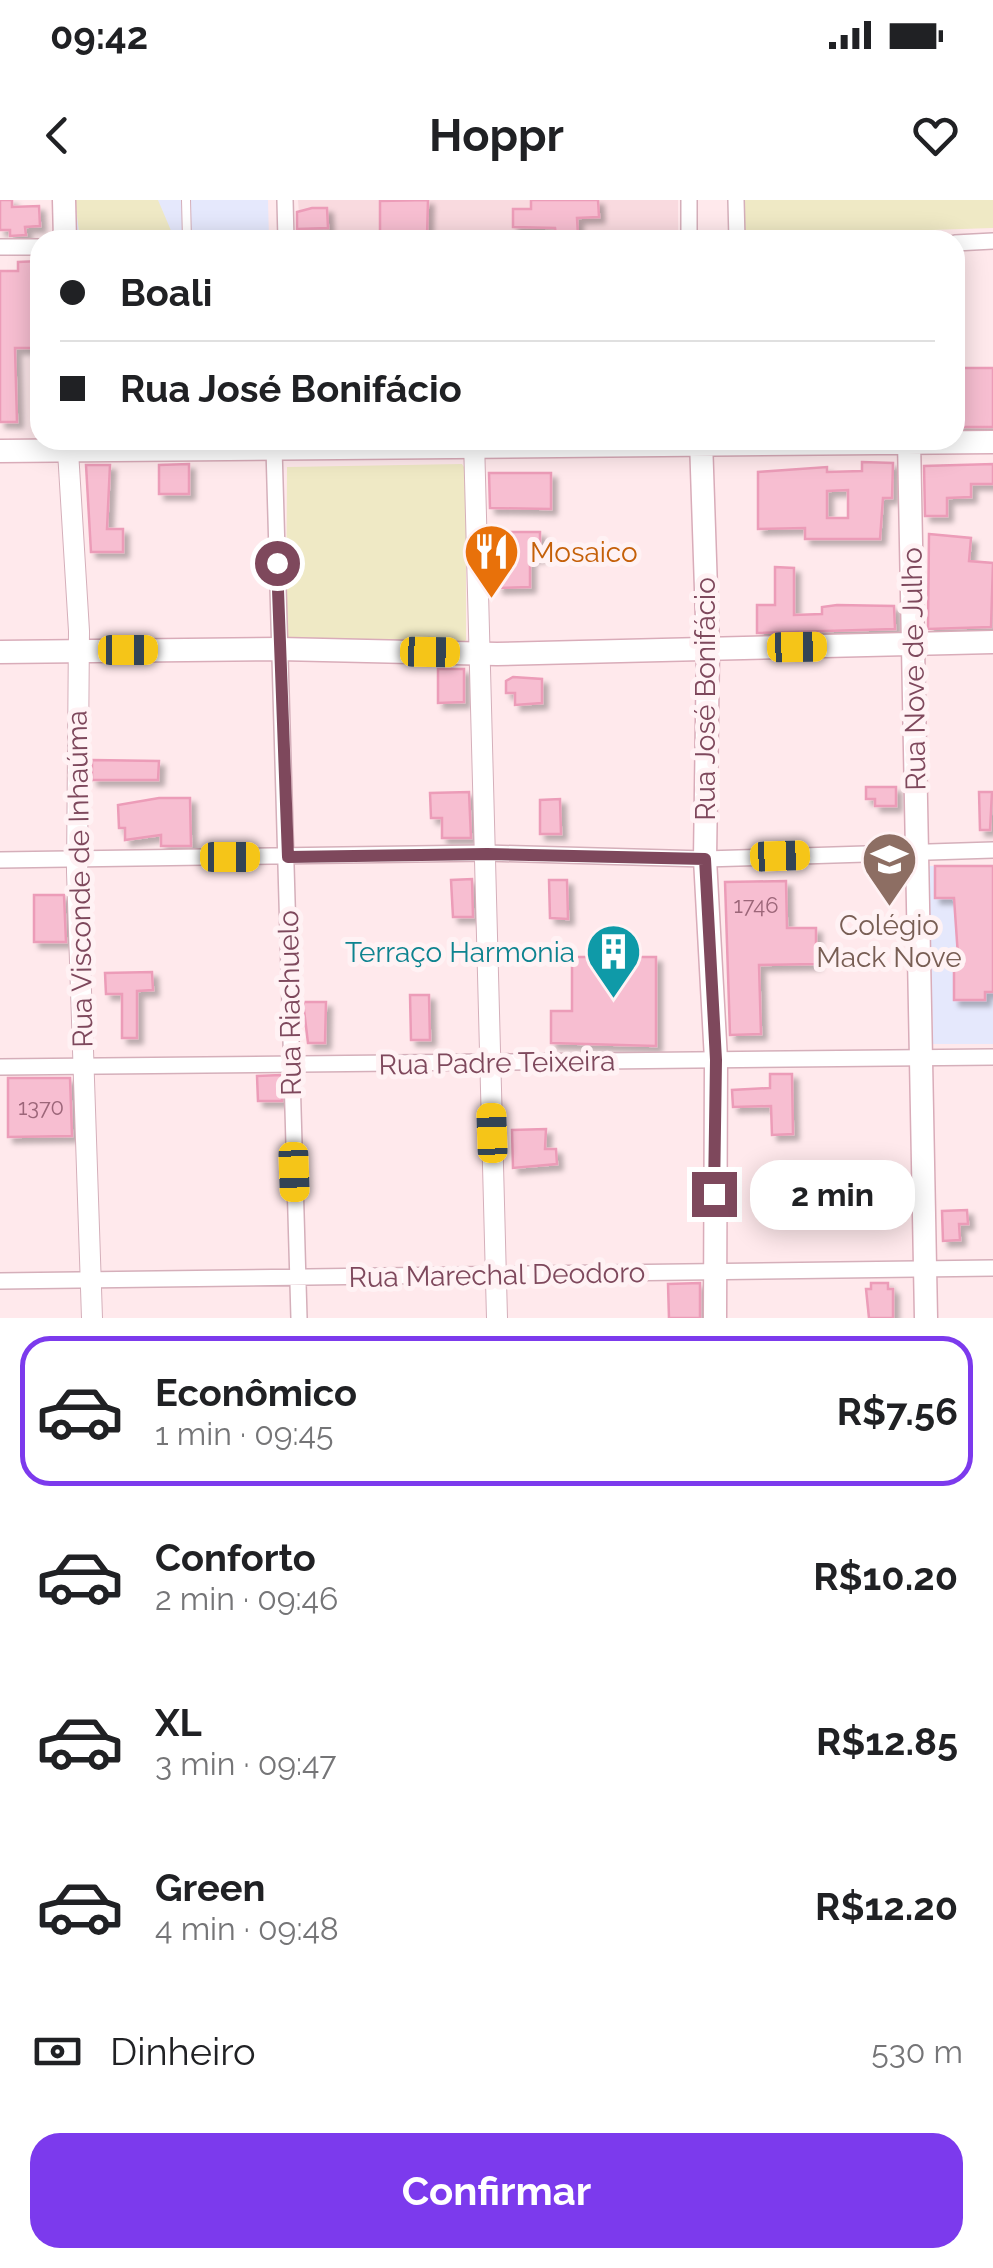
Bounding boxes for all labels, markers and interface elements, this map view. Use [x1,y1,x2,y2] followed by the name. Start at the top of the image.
[50,13,148,58] text: 09:42
[30,108,85,163] icon: back
[908,108,963,163] icon: heart
[429,109,564,162] text: Hoppr
[120,270,212,315] text: Boali
[120,366,462,411] text: Rua José Bonifácio
[461,522,521,601] restaurant icon: Mosaico
[530,536,638,569] place label: Mosaico
[255,541,300,586] route start
[895,547,933,791] street label: Rua Nove de Julho
[689,577,722,821] street label: Rua José Bonifácio
[767,631,827,663] car
[98,635,158,665] car
[400,636,460,668] car
[61,710,99,1048] street label: Rua Visconde de Inhaúma
[859,829,919,908] school or university icon: Colégio Mack Nove
[749,840,811,872] car
[200,842,260,872] car
[733,892,779,918] house number: 1746
[816,909,962,974] place label: Colégio Mack Nove
[272,910,308,1096] street label: Rua Riachuelo
[584,922,644,1001] building icon: Terraço Harmonia
[345,936,575,969] place label: Terraço Harmonia
[378,1044,616,1082] street label: Rua Padre Teixeira
[18,1094,64,1120] house number: 1370
[476,1102,508,1164] car
[278,1141,310,1203] car
[749,1159,914,1229] callout: 2 min
[692,1172,737,1217] route end
[791,1176,874,1213] text: 2 min
[348,1256,646,1294] street label: Rua Marechal Deodoro
[35,1366,125,1456] icon: car
[155,1370,357,1415] text: Econômico
[837,1389,958,1434] text: R$7.56
[155,1415,334,1452] text: 1 min · 09:45
[35,1531,125,1621] icon: car
[155,1535,316,1580] text: Conforto
[813,1554,958,1599] text: R$10.20
[155,1580,338,1617] text: 2 min · 09:46
[35,1696,125,1786] icon: car
[155,1700,202,1745] text: XL
[816,1719,958,1764] text: R$12.85
[155,1745,336,1782] text: 3 min · 09:47
[35,1861,125,1951] icon: car
[155,1865,265,1910] text: Green
[815,1884,958,1929] text: R$12.20
[155,1910,339,1947] text: 4 min · 09:48
[30,2024,85,2079] icon: cash
[110,2029,256,2074] text: Dinheiro
[871,2033,963,2070] text: 530 m
[30,2133,963,2248] button: Confirmar

